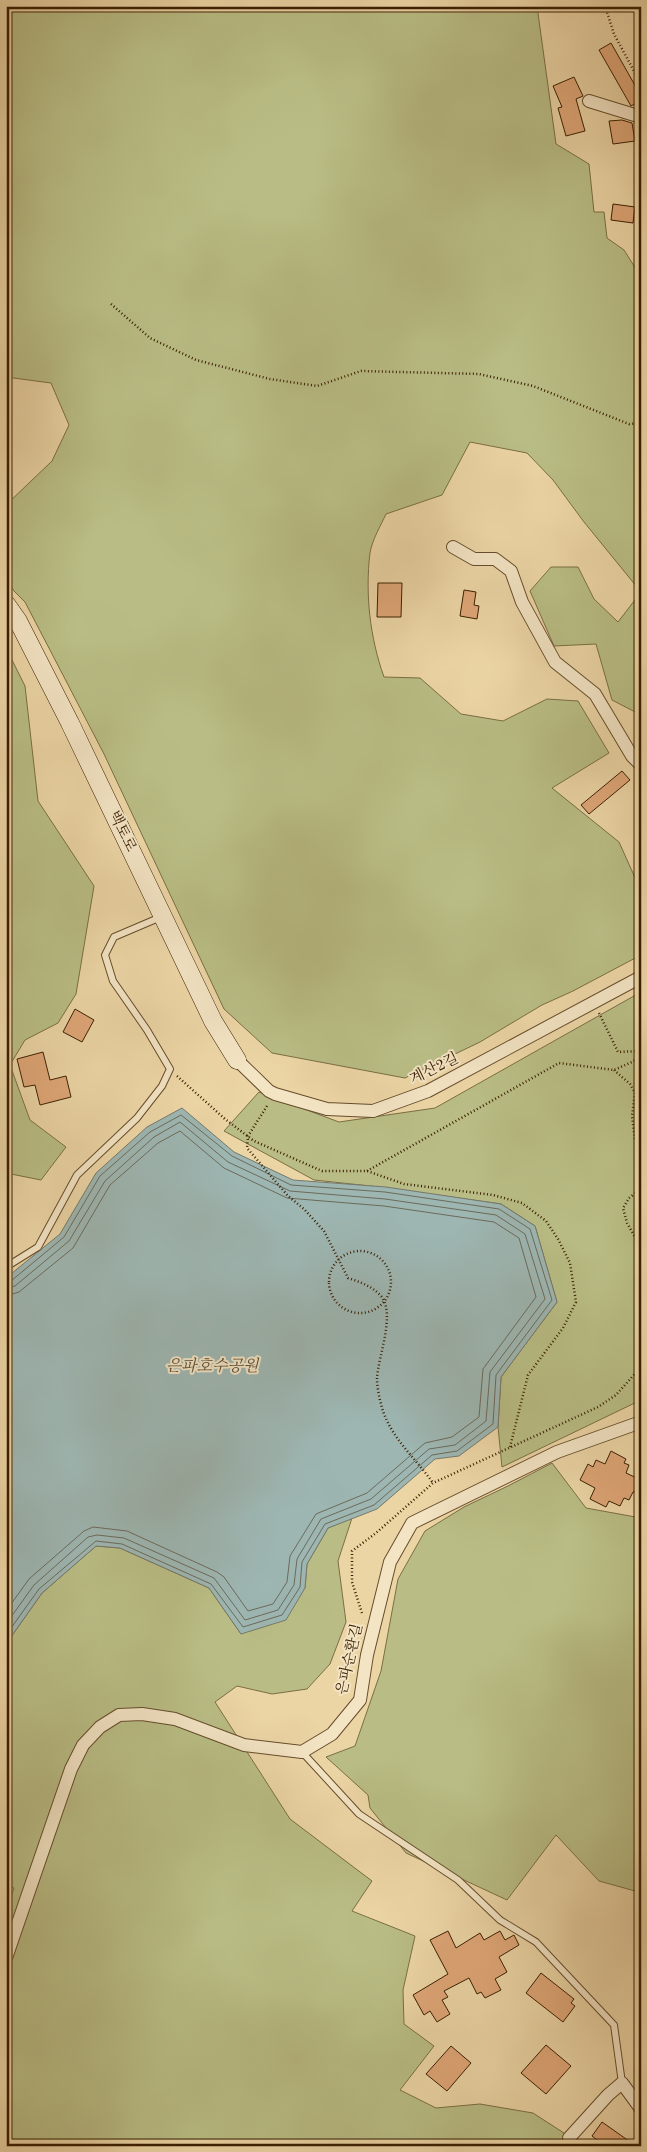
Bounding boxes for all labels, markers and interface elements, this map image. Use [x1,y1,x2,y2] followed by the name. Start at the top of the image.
[105,808,140,855] street label: 백토로
[407,1049,461,1088] street label: 계산2길
[166,1357,260,1375] water label: 은파호수공원
[333,1622,366,1696] street label: 은파순환길

